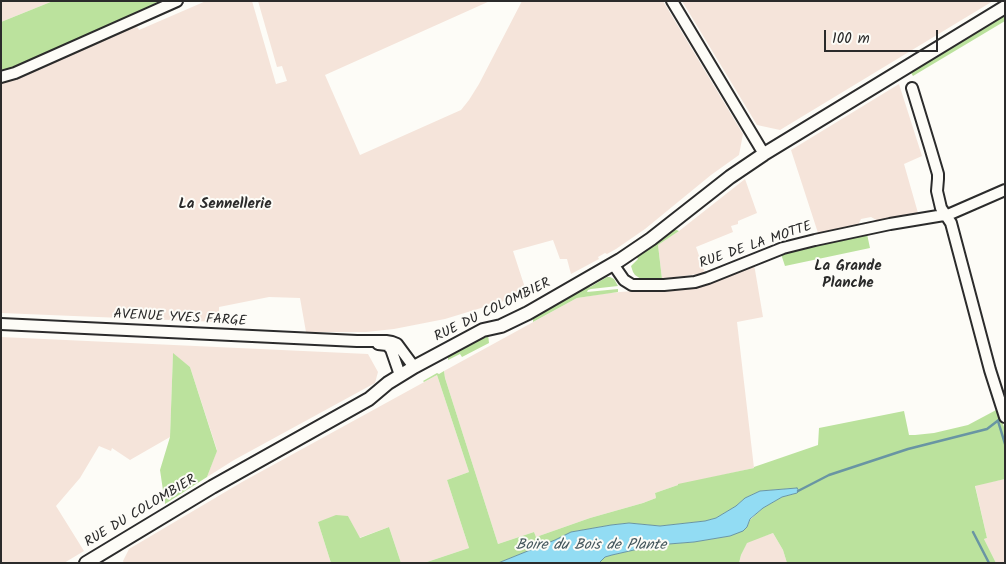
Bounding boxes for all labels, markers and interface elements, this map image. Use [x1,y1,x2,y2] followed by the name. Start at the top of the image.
[826,20,940,52] scale bar
[832,27,870,51] text: 100 m
[178,196,272,214] district label: La Sennellerie
[698,219,814,273] street label: RUE DE LA MOTTE
[814,258,882,293] district label: La Grande Planche
[432,276,554,346] street label: RUE DU COLOMBIER
[113,307,247,331] street label: AVENUE YVES FARGE
[82,472,200,552] street label: RUE DU COLOMBIER
[516,537,666,555] water label: Boire du Bois de Plante

